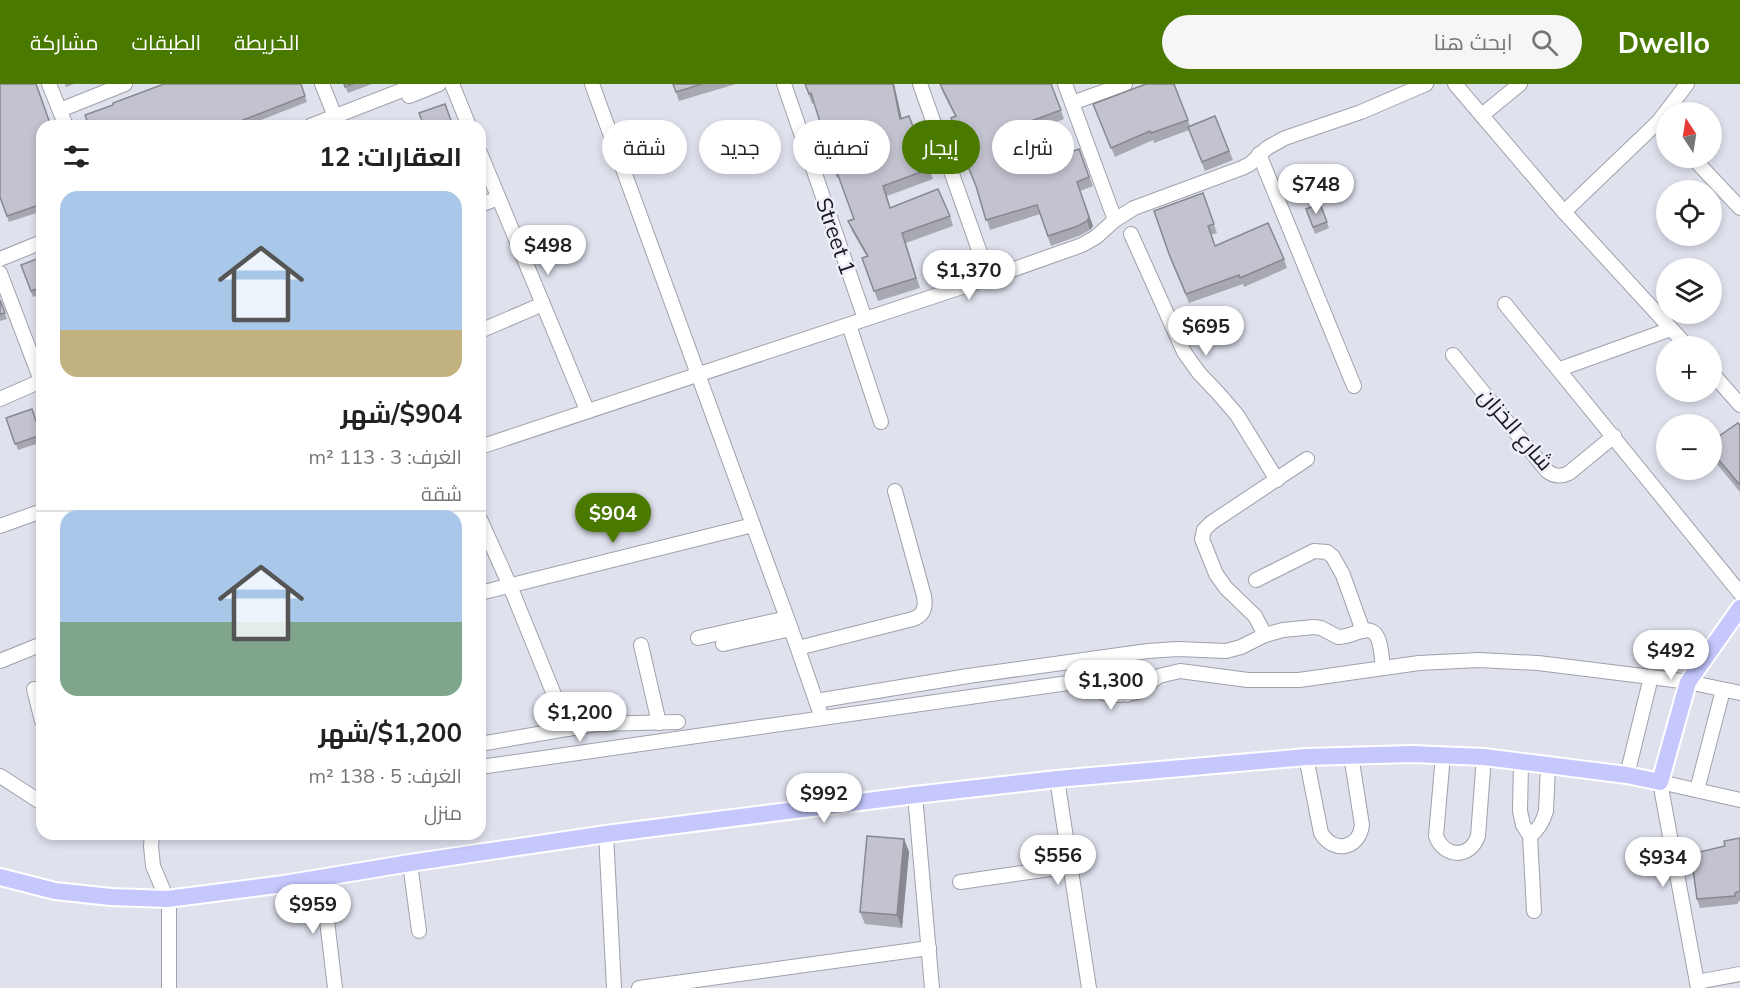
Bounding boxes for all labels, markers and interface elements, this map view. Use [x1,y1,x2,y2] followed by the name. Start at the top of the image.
[1162,15,1582,69] search box
[1618,25,1710,60] text: Dwello
[1528,26,1561,59] icon: search
[1433,28,1513,56] text: ابحث هنا
[30,29,99,55] text: مشاركة
[132,29,201,55] text: الطبقات
[234,29,300,55] text: الخريطة
[1656,102,1722,168] north arrow
[1656,102,1722,480] map controls
[602,120,687,174] chip: شقة
[699,120,781,174] chip: جديد
[793,120,890,174] chip: تصفية
[902,120,980,174] chip: إيجار
[992,120,1074,174] chip: شراء
[60,140,93,173] icon: filters
[319,140,462,173] text: العقارات: 12
[1280,164,1352,215] pin: $748
[1292,171,1340,196] text: $748
[1656,180,1722,246] button: locate
[810,194,862,278] street label: Street 1
[512,225,584,276] pin: $498
[207,230,315,338] icon: home
[524,232,572,257] text: $498
[920,250,1018,301] pin: $1,370
[937,257,1001,282] text: $1,370
[1656,258,1722,324] button: layers
[1170,306,1242,357] pin: $695
[1182,313,1230,338] text: $695
[1656,336,1722,402] button: +
[1472,382,1560,477] street label: شارع الخزان
[341,397,462,430] text: $904/شهر
[1656,414,1722,480] button: −
[308,444,462,469] text: الغرف: 3 · 113 m²
[421,481,462,506] text: شقة
[577,493,649,544] pin: $904
[589,500,637,525] text: $904
[207,549,315,657] icon: home
[1635,630,1707,681] pin: $492
[1647,637,1695,662] text: $492
[1062,660,1160,711] pin: $1,300
[1079,667,1143,692] text: $1,300
[531,692,629,743] pin: $1,200
[548,699,612,724] text: $1,200
[318,716,462,749] text: $1,200/شهر
[308,763,462,788] text: الغرف: 5 · 138 m²
[788,773,860,824] pin: $992
[800,780,848,805] text: $992
[424,800,462,825] text: منزل
[1022,835,1094,886] pin: $556
[1627,837,1699,888] pin: $934
[1034,842,1082,867] text: $556
[1639,844,1687,869] text: $934
[277,884,349,935] pin: $959
[289,891,337,916] text: $959

